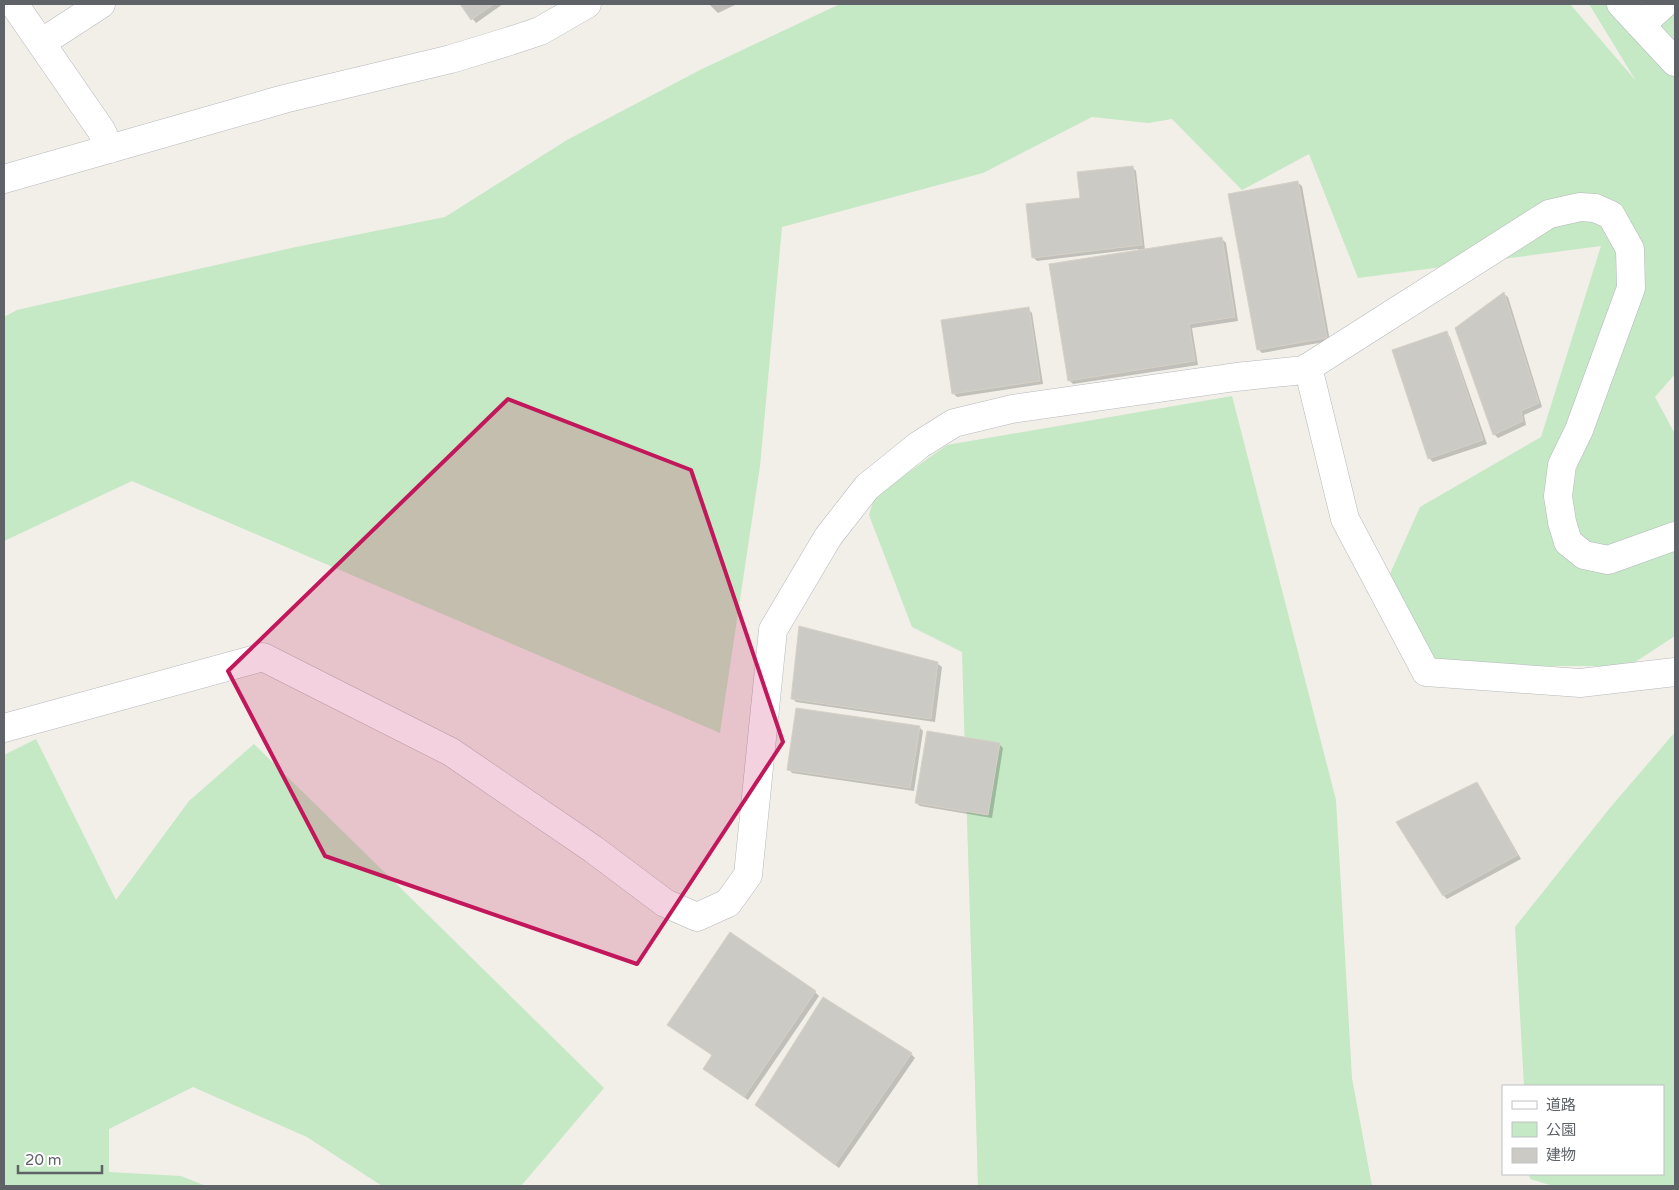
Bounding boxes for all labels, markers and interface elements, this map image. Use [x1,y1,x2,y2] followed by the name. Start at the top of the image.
[1502,1085,1664,1175] legend
[1546,1096,1576,1114] text: 道路
[1546,1121,1576,1139] text: 公園
[18,1142,101,1174] scale bar
[1546,1146,1576,1164] text: 建物
[25,1151,62,1169] text: 20 m

